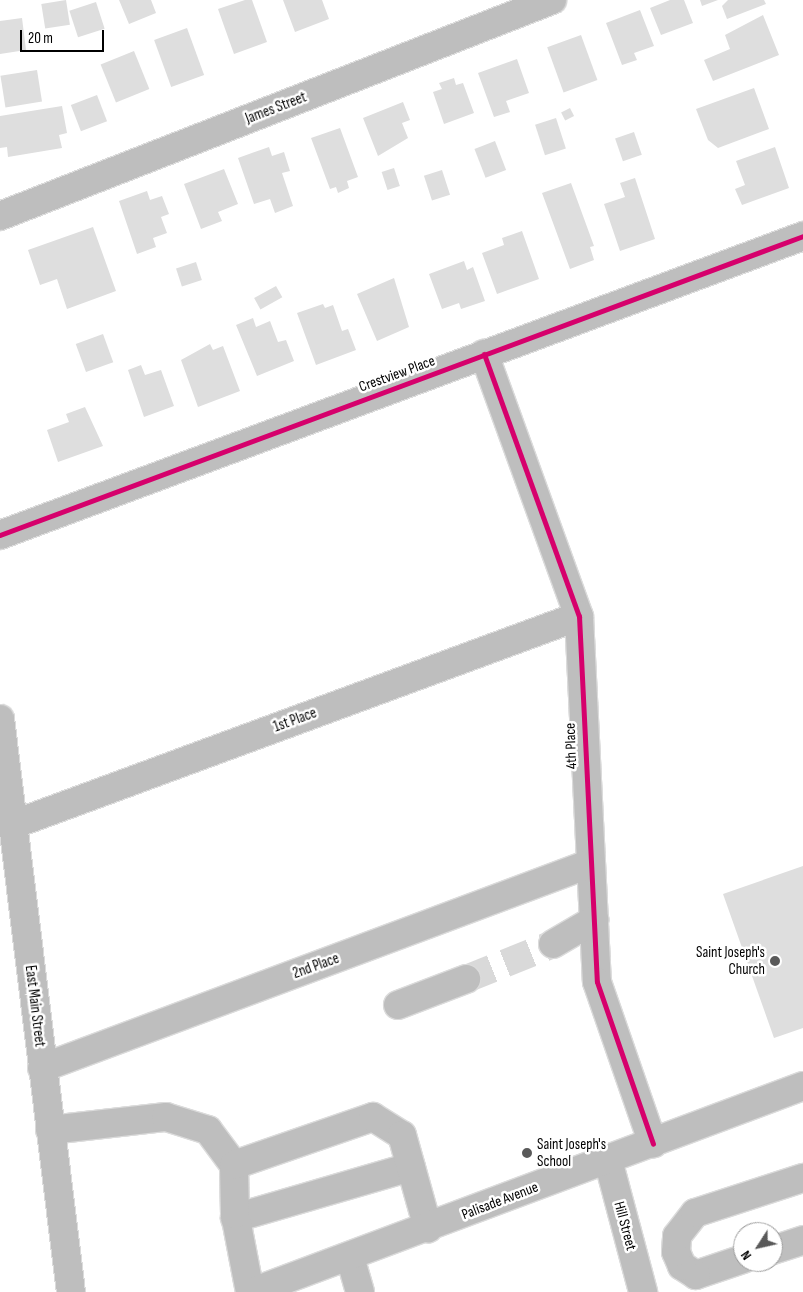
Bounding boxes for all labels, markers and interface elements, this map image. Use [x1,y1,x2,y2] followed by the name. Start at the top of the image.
[22,20,106,52] scale bar
[28,29,53,48] text: 20 m
[243,88,309,128] street label: James Street
[357,352,437,396] street label: Crestview Place
[271,704,319,736] street label: 1st Place
[561,722,581,770] street label: 4th Place
[696,943,765,978] place label: Saint Joseph's Church
[290,949,342,983] street label: 2nd Place
[769,955,781,967] marker: Saint Joseph's Church
[21,964,49,1048] street label: East Main Street
[537,1135,606,1170] place label: Saint Joseph's School
[521,1147,533,1159] marker: Saint Joseph's School
[459,1178,541,1224] street label: Palisade Avenue
[610,1200,640,1252] street label: Hill Street
[733,1222,783,1272] north arrow
[737,1247,755,1263] text: N

